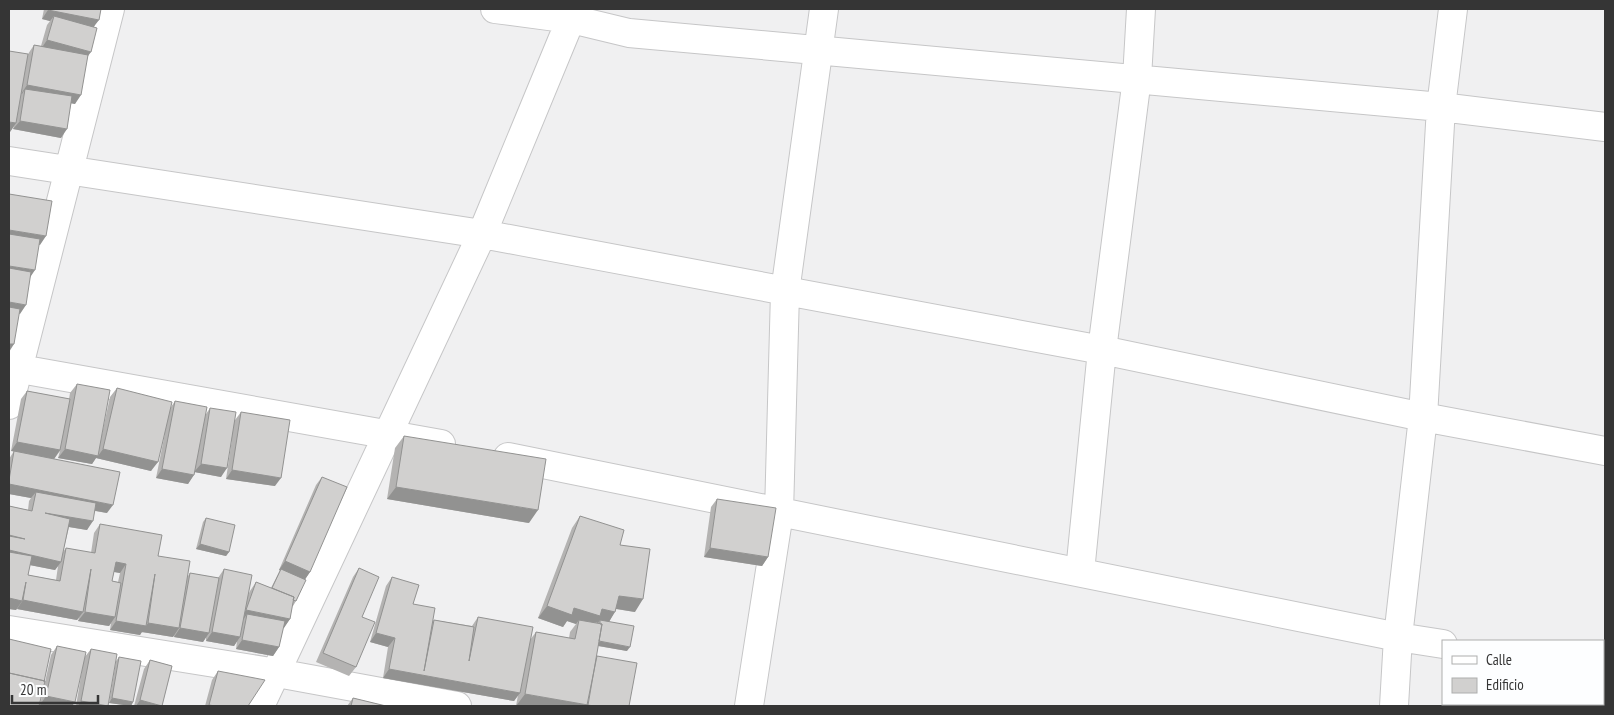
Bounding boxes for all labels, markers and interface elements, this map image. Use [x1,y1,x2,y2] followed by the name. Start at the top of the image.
[1442,640,1604,705] legend
[1486,650,1512,669] text: Calle
[12,672,99,704] scale bar
[1486,675,1524,694] text: Edificio
[20,680,46,699] text: 20 m

